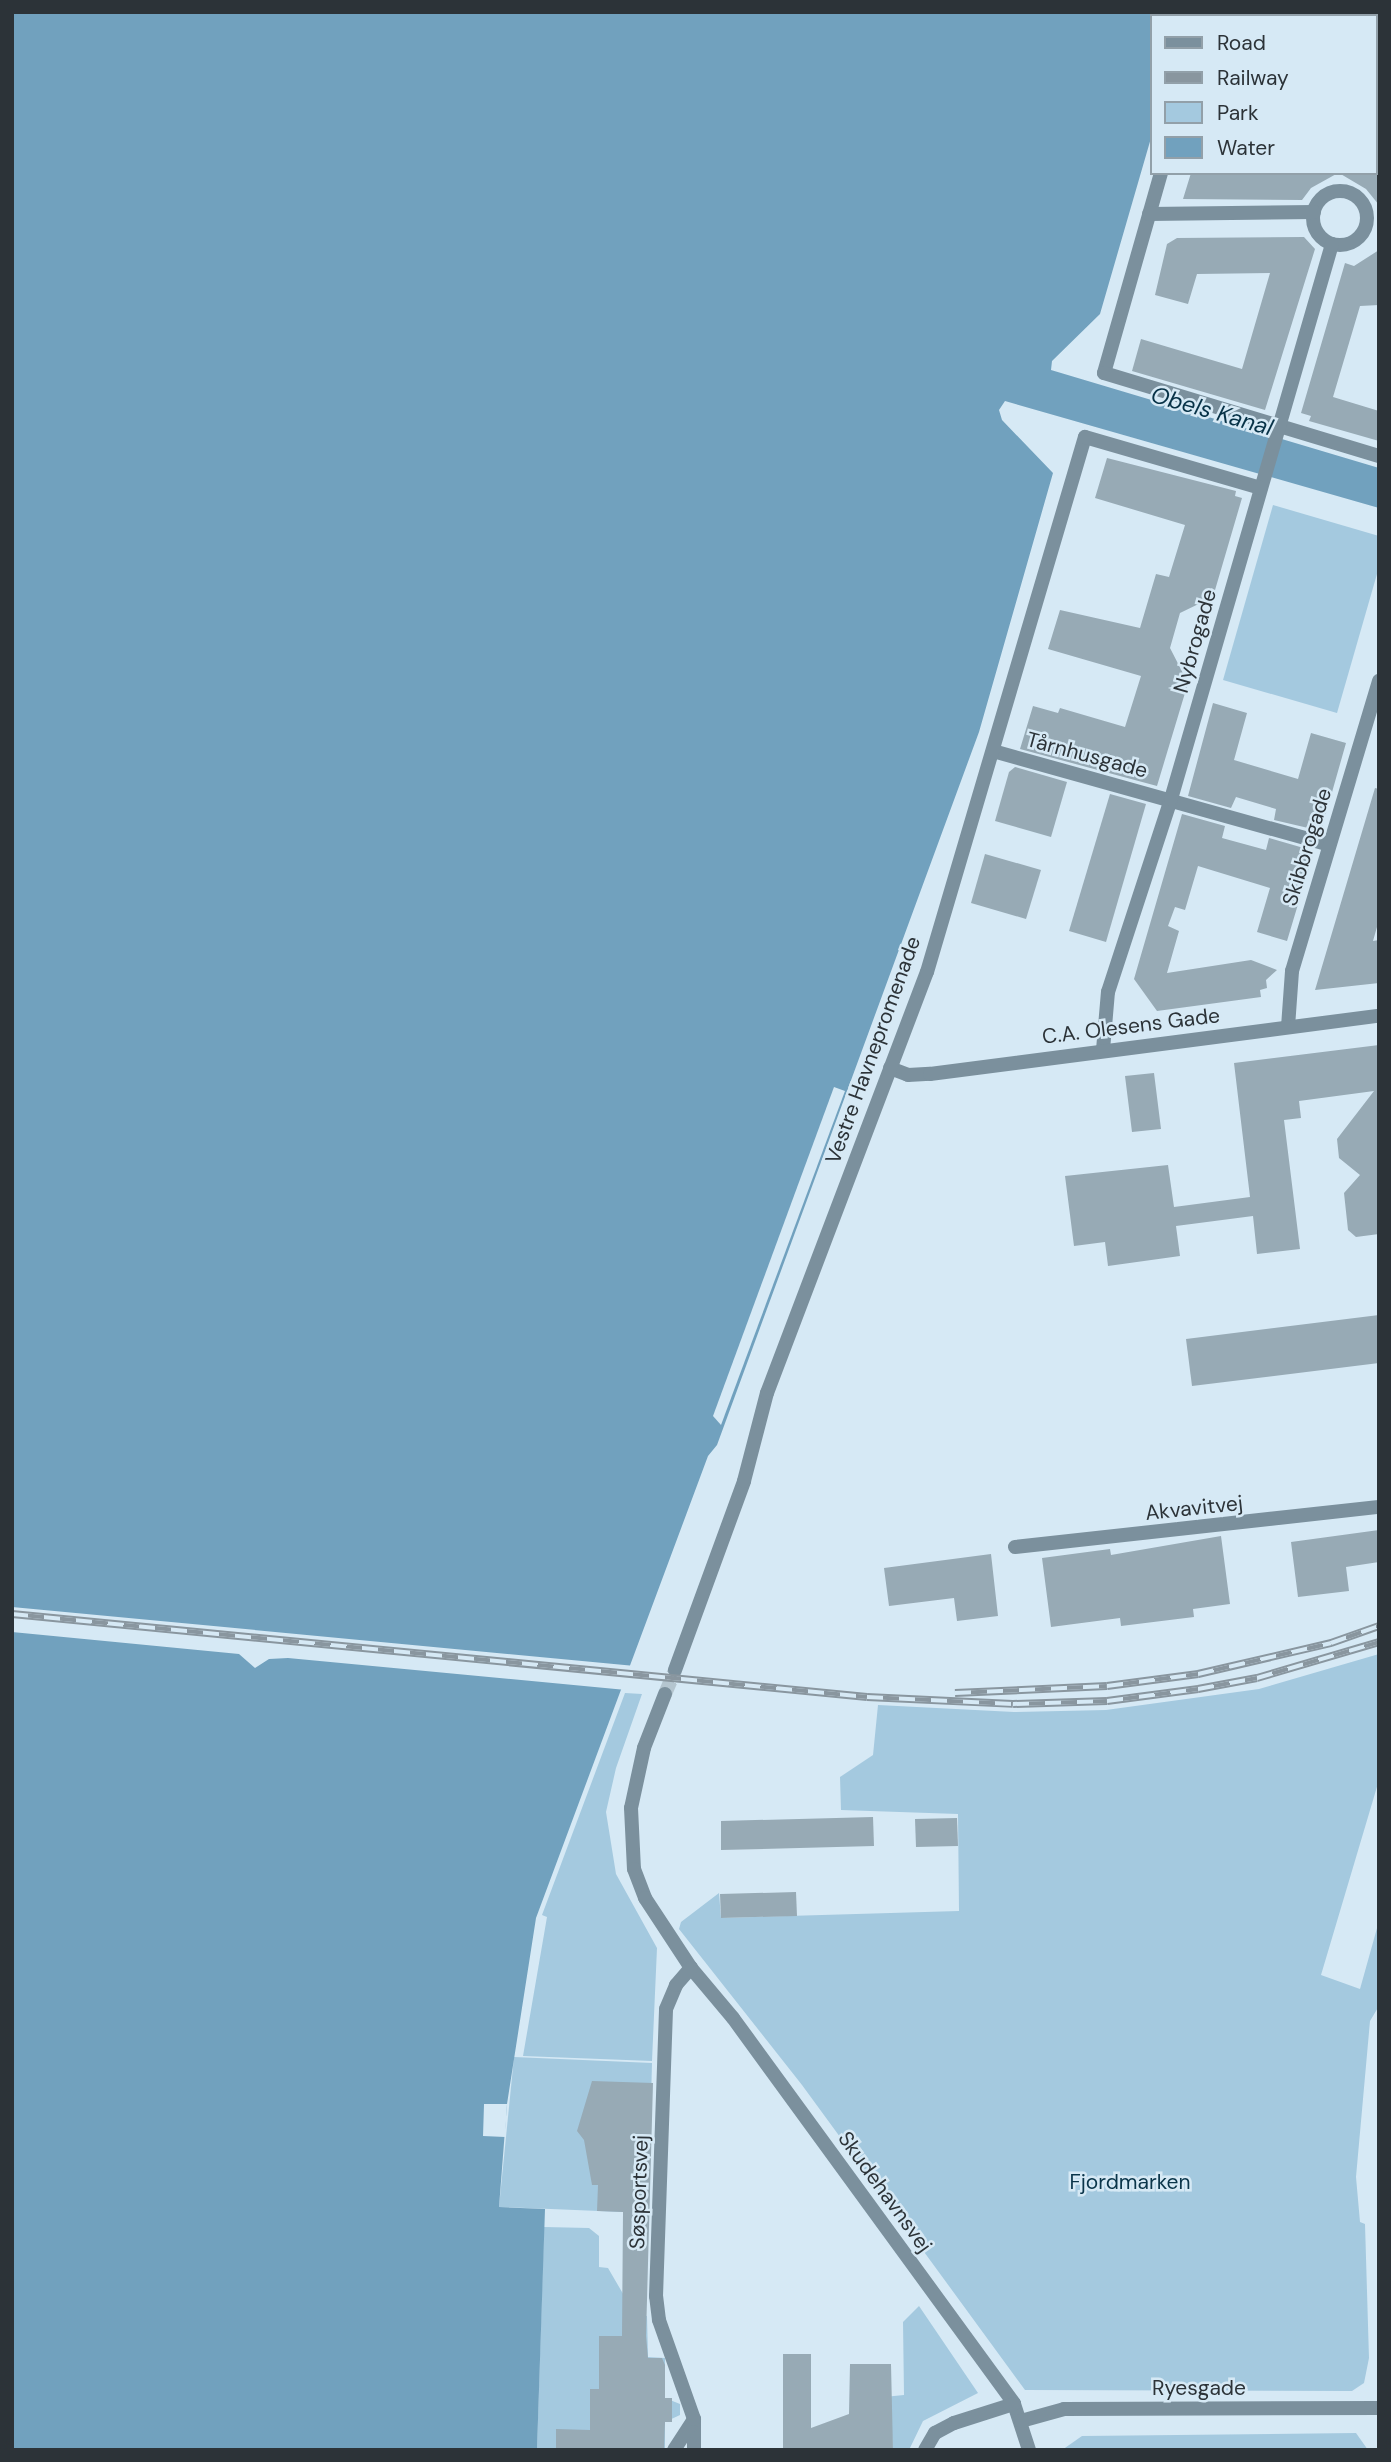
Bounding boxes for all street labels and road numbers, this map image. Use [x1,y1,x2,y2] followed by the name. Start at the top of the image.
[1168,586,1222,696] street label: Nybrogade
[1024,727,1150,783] street label: Tårnhusgade
[1277,785,1337,909] street label: Skibbrogade
[820,933,926,1167] street label: Vestre Havnepromenade
[1041,1003,1221,1049] street label: C.A. Olesens Gade
[1144,1490,1244,1526] street label: Akvavitvej
[833,2126,937,2258] street label: Skudehavnsvej
[624,2134,654,2250] street label: Søsportsvej
[1152,2375,1246,2401] street label: Ryesgade

